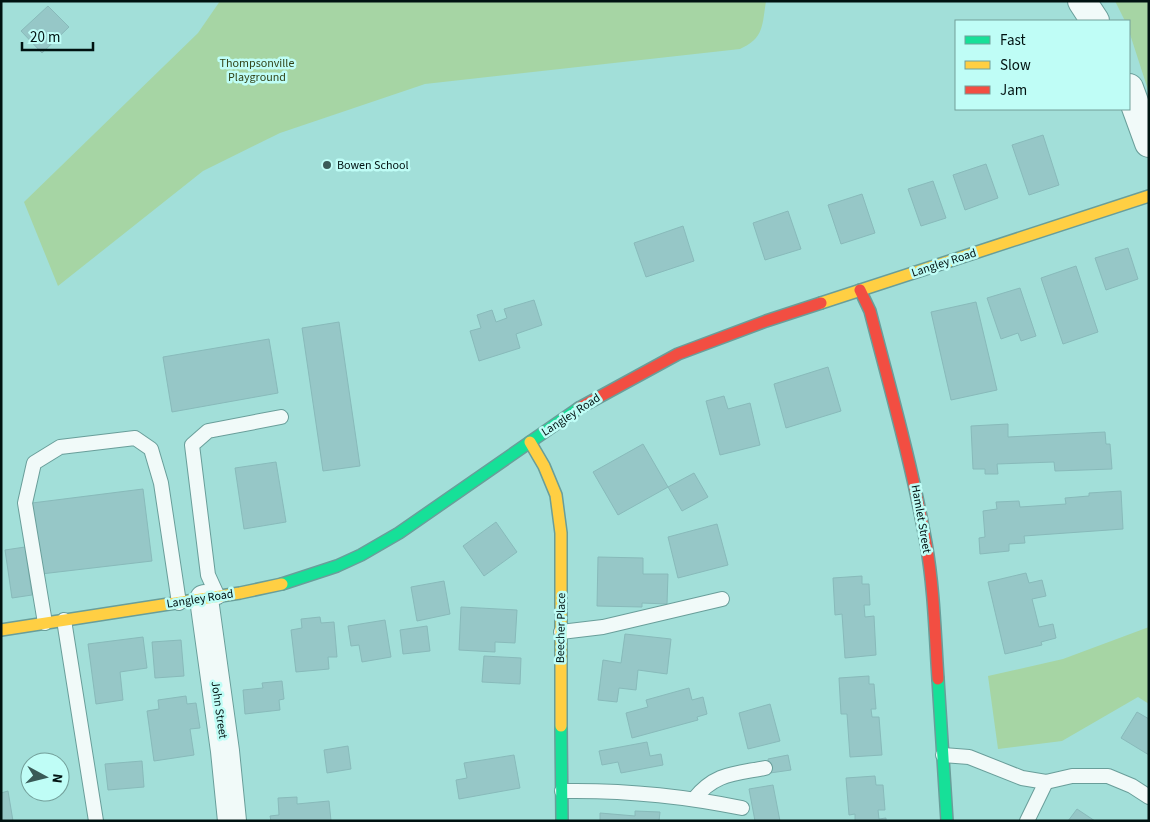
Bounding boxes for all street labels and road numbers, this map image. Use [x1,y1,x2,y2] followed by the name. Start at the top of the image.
[909,245,979,281] street label: Langley Road
[538,390,604,440] street label: Langley Road
[907,483,935,555] street label: Hamlet Street
[165,585,235,613] street label: Langley Road
[552,593,570,663] street label: Beecher Place
[207,680,231,740] street label: John Street

